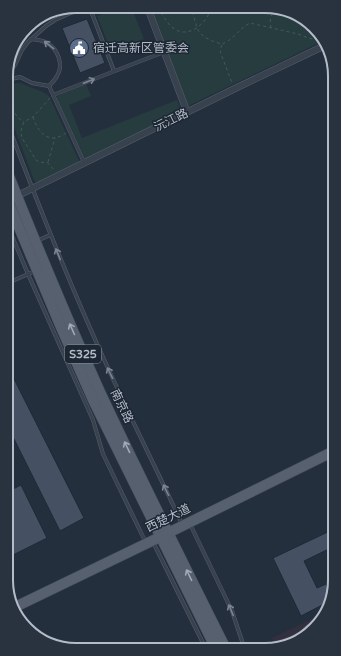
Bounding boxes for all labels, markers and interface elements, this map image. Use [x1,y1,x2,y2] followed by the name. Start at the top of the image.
[68,37,90,59] public building icon: 宿迁高新区管委会
[44,41,55,50] one-way arrow
[93,41,189,55] place label: 宿迁高新区管委会
[83,76,95,84] one-way arrow
[152,106,190,134] street label: 沅江路
[53,248,61,260] one-way arrow
[68,324,76,336] one-way arrow
[65,345,101,363] road number: S325
[106,367,113,379] one-way arrow
[108,387,136,425] street label: 南京路
[123,441,130,453] one-way arrow
[162,485,169,497] one-way arrow
[143,501,193,535] street label: 西楚大道
[185,569,192,581] one-way arrow
[227,604,235,616] one-way arrow

